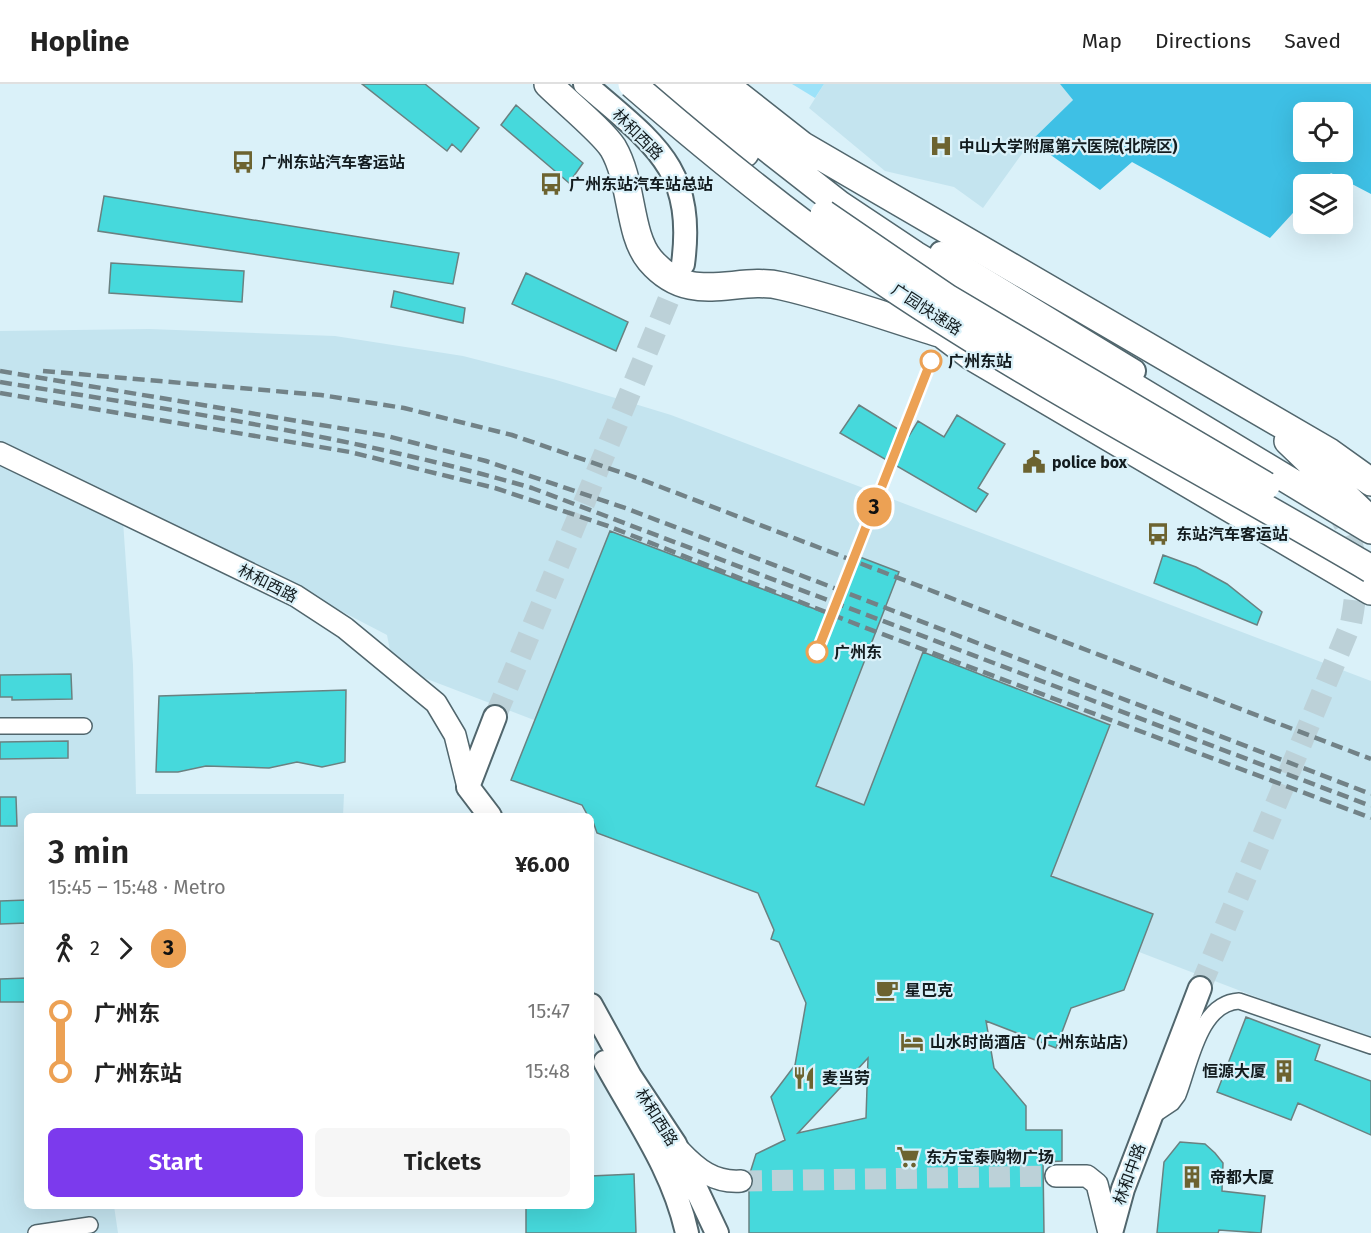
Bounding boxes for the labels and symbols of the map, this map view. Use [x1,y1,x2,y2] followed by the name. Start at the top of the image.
[608,105,667,164] street label: 林和西路
[928,133,954,159] hospital icon: 中山大学附属第六医院(北院区)
[959,137,1177,156] place label: 中山大学附属第六医院(北院区)
[230,149,256,175] bus stop icon: 广州东站汽车客运站
[261,153,405,172] place label: 广州东站汽车客运站
[538,171,564,197] bus stop icon: 广州东站汽车站总站
[569,175,713,194] place label: 广州东站汽车站总站
[888,280,965,339] street label: 广园快速路
[920,350,942,372] marker: 广州东站
[948,352,1012,371] place label: 广州东站
[1021,449,1047,475] public building icon: police box
[1052,453,1128,472] place label: police box
[854,488,894,526] line badge: 3
[1145,521,1171,547] bus stop icon: 东站汽车客运站
[1176,525,1288,544] place label: 东站汽车客运站
[235,560,301,606] street label: 林和西路
[806,641,828,663] marker: 广州东
[834,643,882,662] place label: 广州东
[874,977,900,1003] cafe icon: 星巴克
[905,981,953,1000] place label: 星巴克
[899,1029,925,1055] hotel icon: 山水时尚酒店（广州东站店）
[930,1033,1138,1052] place label: 山水时尚酒店（广州东站店）
[1271,1058,1297,1084] building icon: 恒源大厦
[1202,1062,1266,1081] place label: 恒源大厦
[791,1065,817,1091] restaurant icon: 麦当劳
[822,1069,870,1088] place label: 麦当劳
[632,1085,682,1149] street label: 林和西路
[1110,1141,1149,1207] street label: 林和中路
[895,1144,921,1170] supermarket icon: 东方宝泰购物广场
[926,1148,1054,1167] place label: 东方宝泰购物广场
[1179,1164,1205,1190] building icon: 帝都大厦
[1210,1168,1274,1187] place label: 帝都大厦

